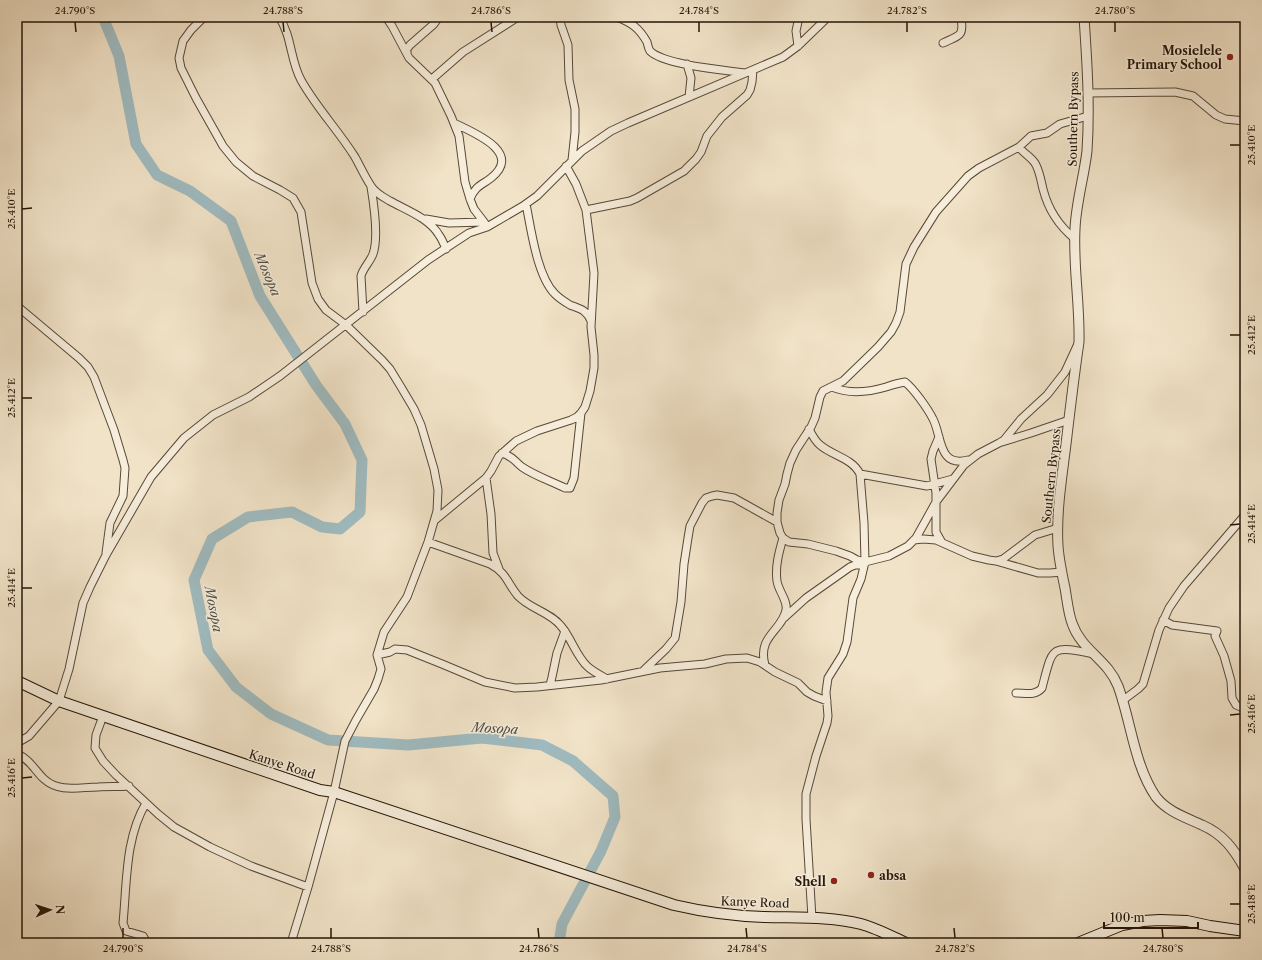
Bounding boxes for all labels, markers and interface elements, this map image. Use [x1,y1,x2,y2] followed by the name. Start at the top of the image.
[55,4,95,17] text: 24.790°S
[263,4,303,17] text: 24.788°S
[471,4,511,17] text: 24.786°S
[679,4,719,17] text: 24.784°S
[887,4,927,17] text: 24.782°S
[1095,4,1135,17] text: 24.780°S
[1127,43,1222,72] place label: Mosielele Primary School
[1225,52,1235,62] marker: Mosielele Primary School
[1065,71,1081,167] street label: Southern Bypass
[1245,125,1258,165] text: 25.410°E
[5,189,18,229] text: 25.410°E
[251,248,285,299] water label: Mosopa
[1245,315,1258,355] text: 25.412°E
[5,378,18,418] text: 25.412°E
[1039,428,1063,524] street label: Southern Bypass
[1245,504,1258,544] text: 25.414°E
[5,568,18,608] text: 25.414°E
[201,583,226,634] water label: Mosopa
[1245,694,1258,734] text: 25.416°E
[469,719,519,737] water label: Mosopa
[247,746,318,782] street label: Kanye Road
[5,758,18,798] text: 25.416°E
[879,868,907,883] place label: absa
[866,870,876,880] marker: absa
[794,874,826,889] place label: Shell
[829,876,839,886] marker: Shell
[1245,884,1258,924] text: 25.418°E
[30,890,70,930] north arrow
[720,893,790,911] street label: Kanye Road
[53,904,67,915] text: N
[1104,904,1198,930] scale bar
[1110,910,1145,925] text: 100 m
[103,942,143,955] text: 24.790°S
[311,942,351,955] text: 24.788°S
[519,942,559,955] text: 24.786°S
[727,942,767,955] text: 24.784°S
[935,942,975,955] text: 24.782°S
[1143,942,1183,955] text: 24.780°S

